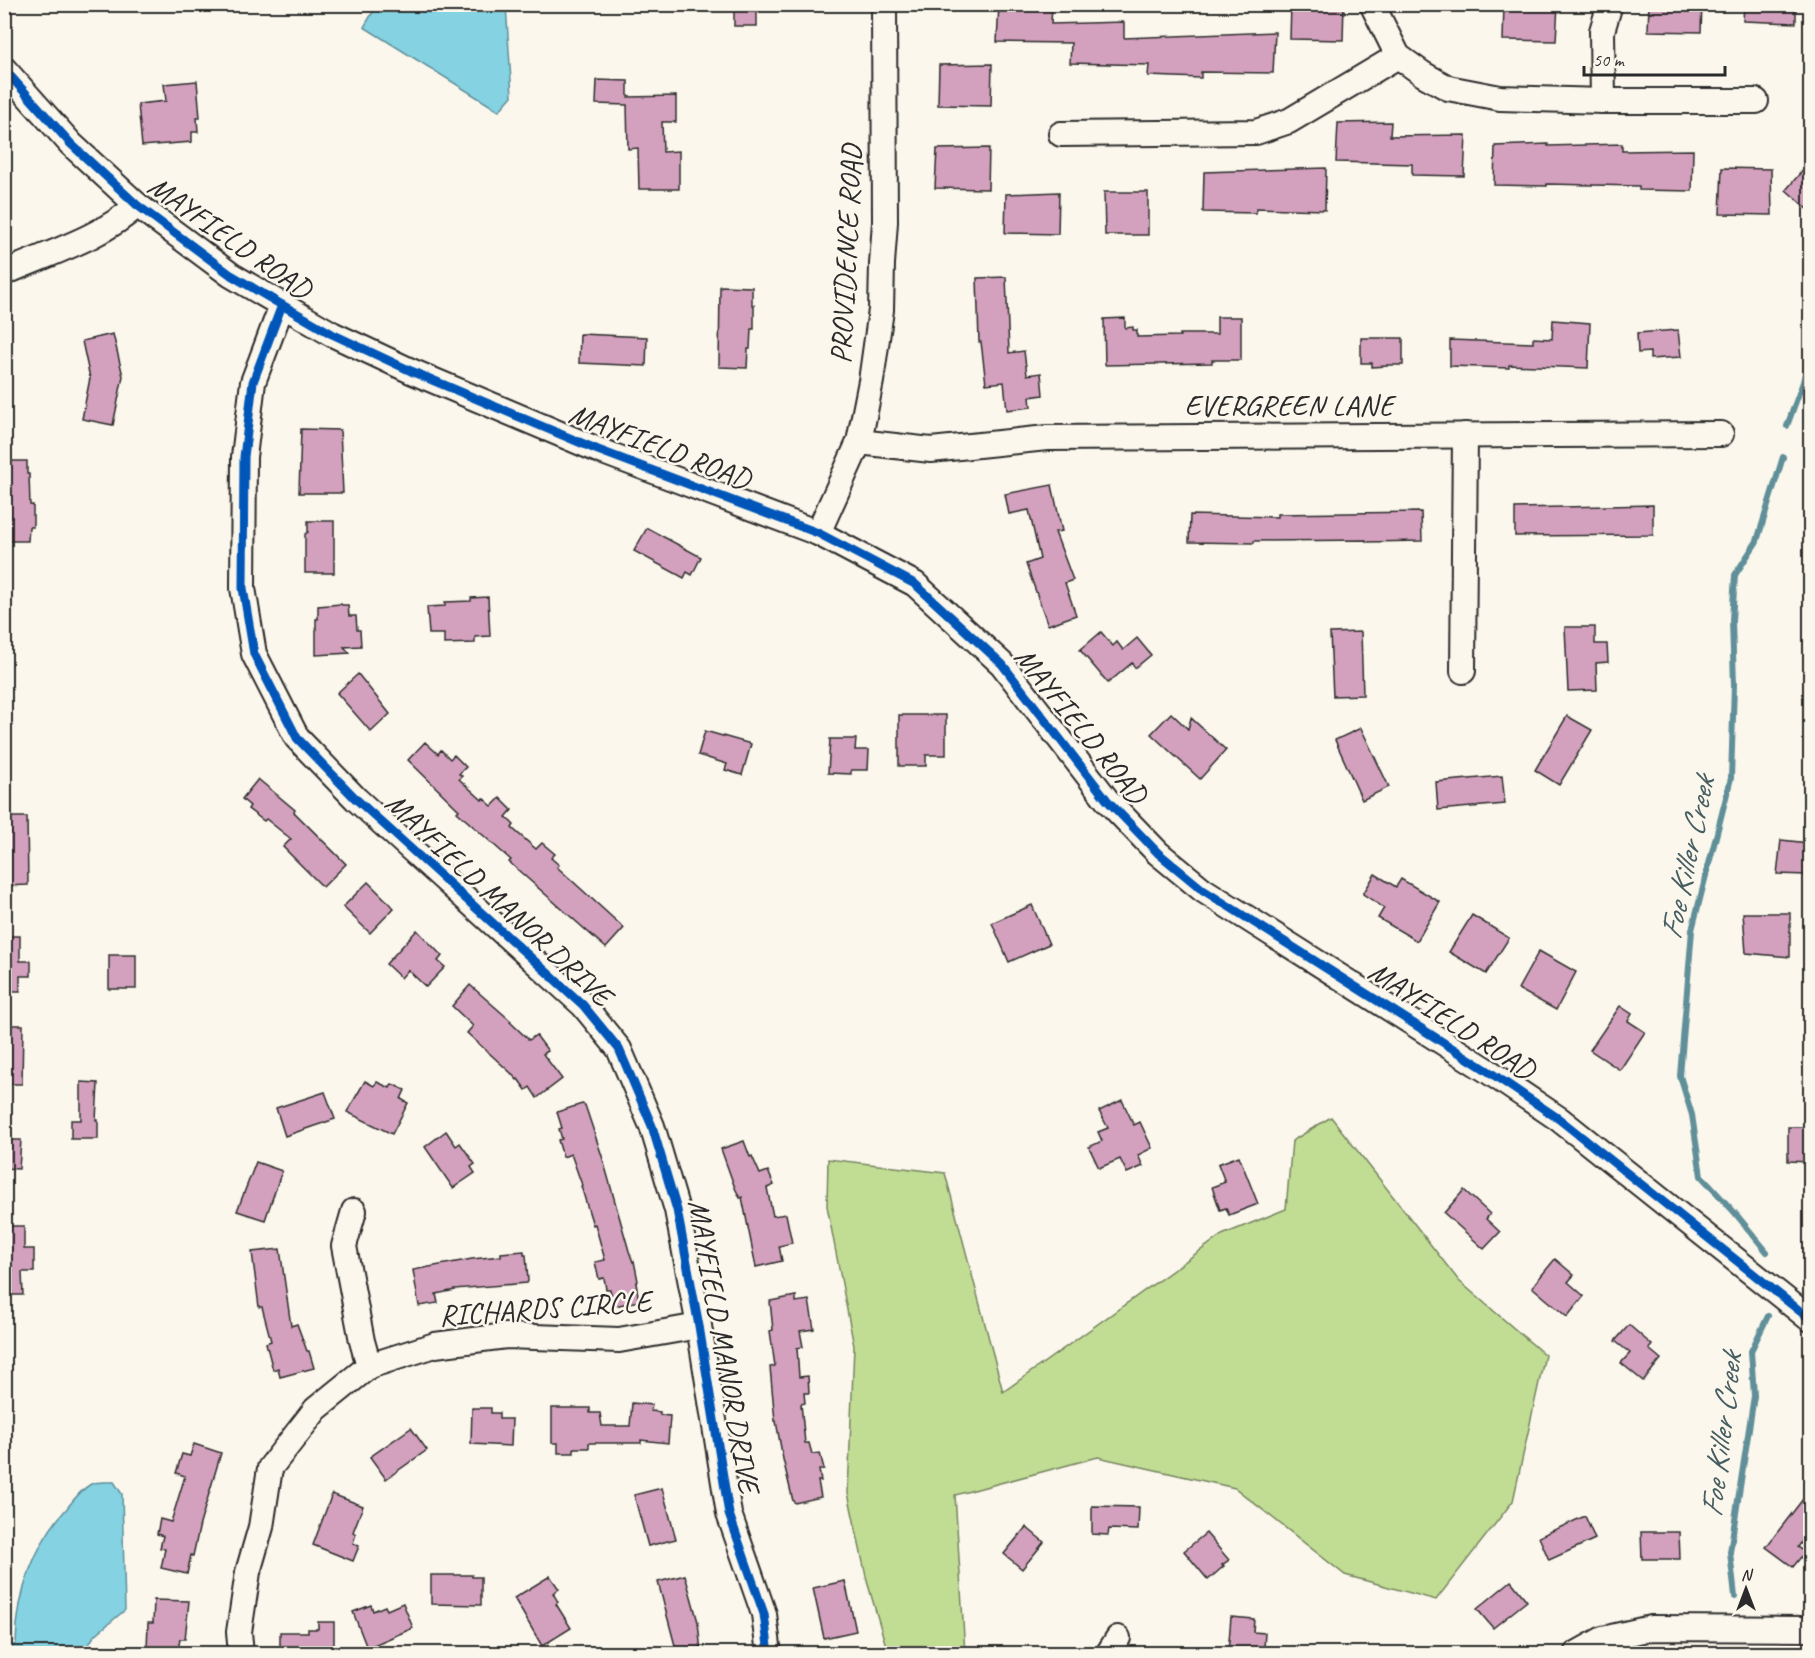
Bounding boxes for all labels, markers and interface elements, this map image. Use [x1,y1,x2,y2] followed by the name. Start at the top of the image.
[1584,39,1725,77] scale bar
[1593,49,1626,71] text: 50 m
[821,141,871,364] street label: PROVIDENCE ROAD
[141,167,321,309] street label: MAYFIELD ROAD
[1185,386,1397,424] street label: EVERGREEN LANE
[564,394,758,499] street label: MAYFIELD ROAD
[1006,639,1157,813] street label: MAYFIELD ROAD
[1650,768,1725,943] water label: Foe Killer Creek
[378,784,623,1017] street label: MAYFIELD MANOR DRIVE
[1362,952,1545,1089] street label: MAYFIELD ROAD
[680,1197,769,1499] street label: MAYFIELD MANOR DRIVE
[438,1281,656,1334] street label: RICHARDS CIRCLE
[1691,1345,1752,1519] water label: Foe Killer Creek
[1716,1559,1776,1619] north arrow
[1741,1565,1754,1585] text: N

